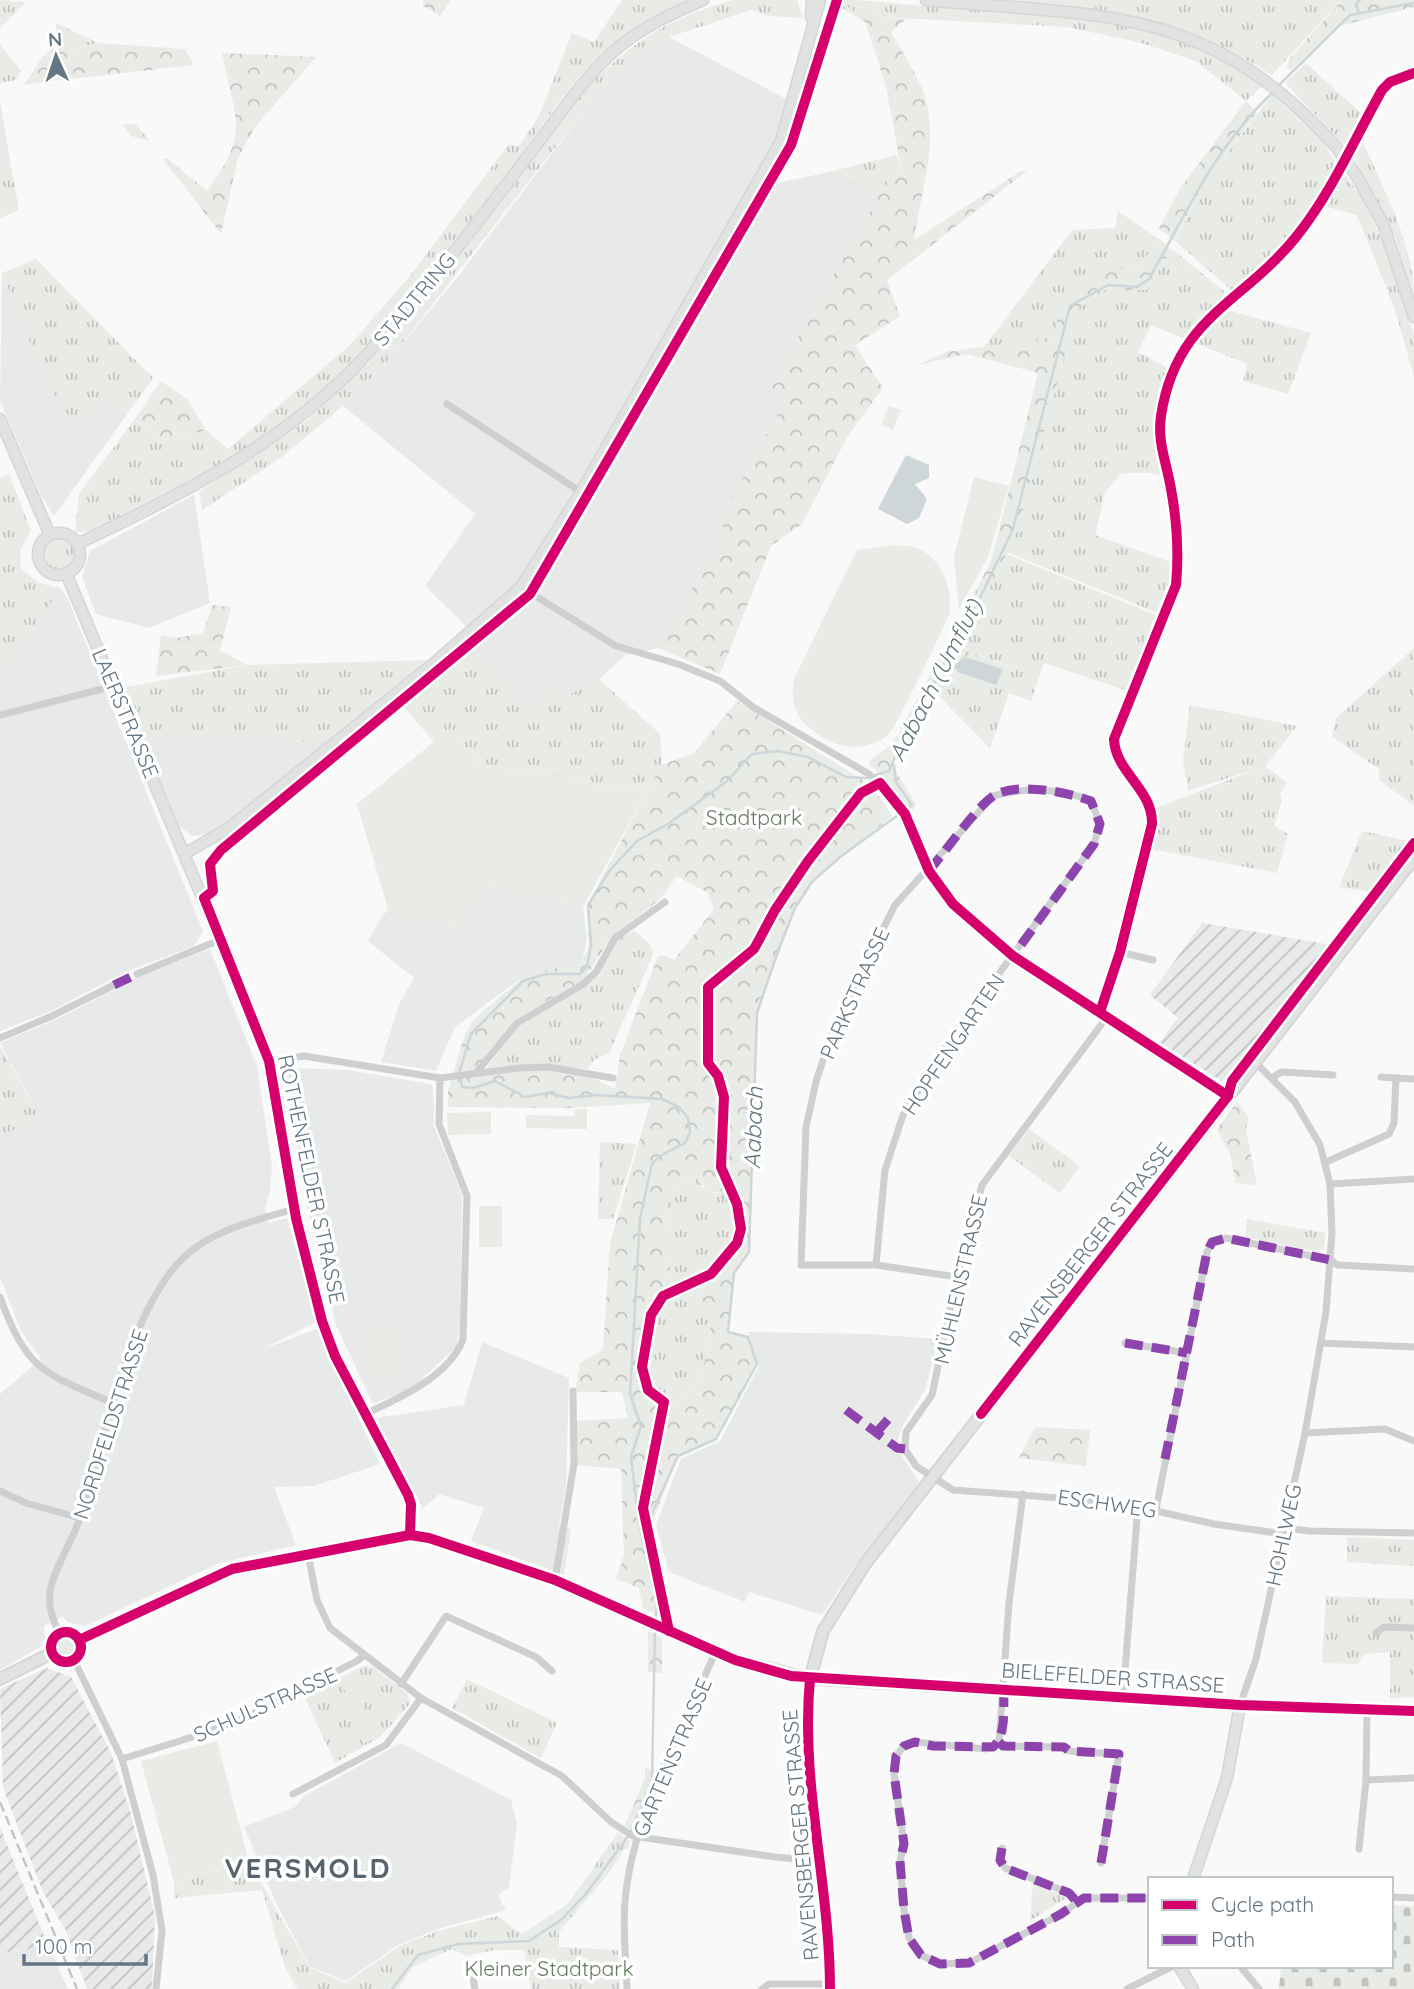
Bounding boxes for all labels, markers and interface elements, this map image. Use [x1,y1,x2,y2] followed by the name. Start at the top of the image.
[21,21,91,91] north arrow
[48,27,63,51] text: N
[368,247,460,351] street label: STADTRING
[882,593,989,766] water label: Aabach (Umflut)
[87,644,165,782] street label: LAERSTRASSE
[706,804,802,830] park label: Stadtpark
[813,923,895,1063] street label: PARKSTRASSE
[896,968,1010,1120] street label: HOPFENGARTEN
[273,1052,351,1306] street label: ROTHENFELDER STRASSE
[737,1086,769,1170] water label: Aabach
[1002,1137,1178,1351] street label: RAVENSBERGER STRASSE
[928,1192,992,1366] street label: MÜHLENSTRASSE
[67,1326,153,1522] street label: NORDFELDSTRASSE
[1260,1482,1306,1588] street label: HOHLWEG
[1056,1483,1158,1523] street label: ESCHWEG
[1001,1656,1225,1698] street label: BIELEFELDER STRASSE
[189,1661,341,1747] street label: SCHULSTRASSE
[627,1674,717,1840] street label: GARTENSTRASSE
[776,1708,824,1962] street label: RAVENSBERGER STRASSE
[225,1850,391,1885] district label: VERSMOLD
[1148,1877,1393,1968] legend
[1211,1891,1314,1917] text: Cycle path
[24,1923,147,1967] scale bar
[1211,1926,1255,1952] text: Path
[35,1933,93,1959] text: 100 m
[464,1955,634,1981] park label: Kleiner Stadtpark

